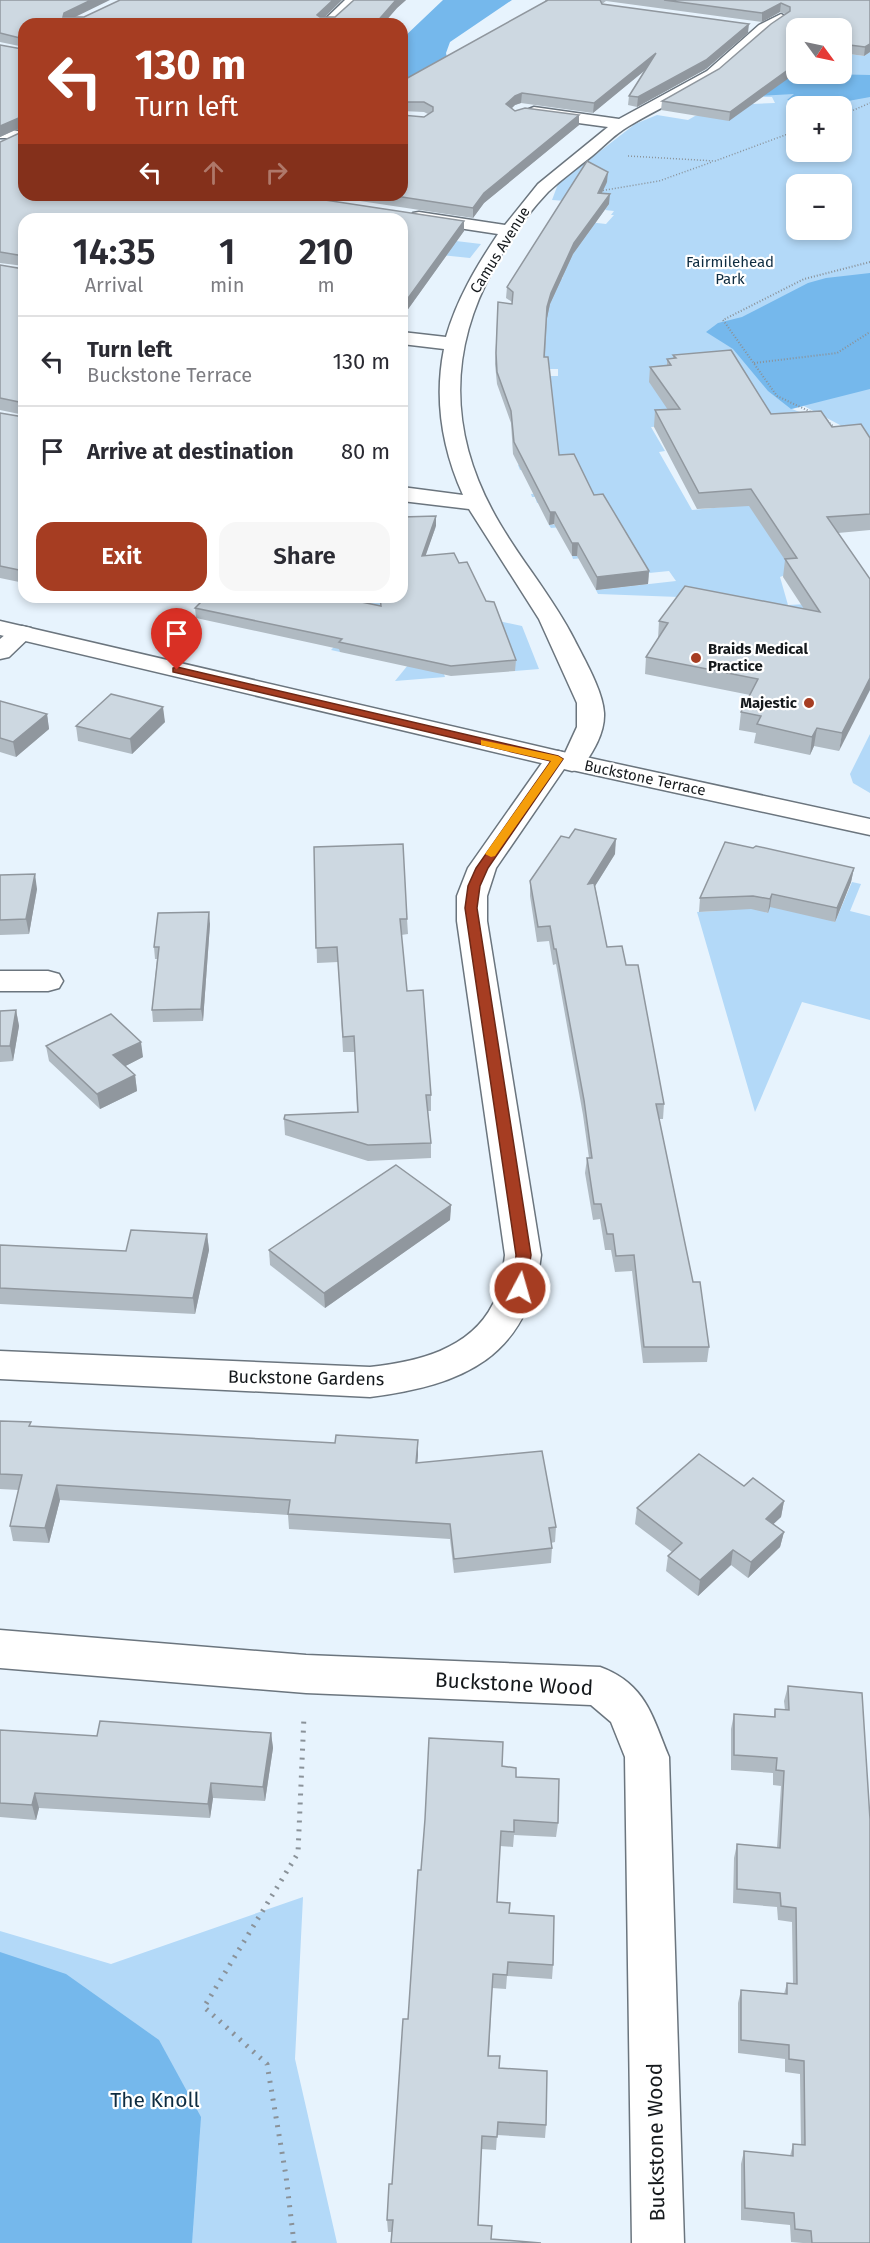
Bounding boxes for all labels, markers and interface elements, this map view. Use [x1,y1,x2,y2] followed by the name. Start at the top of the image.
[786,18,852,84] north arrow
[786,18,852,240] map controls
[135,40,246,90] text: 130 m
[36,42,114,120] icon: left
[135,91,238,123] text: Turn left
[786,96,852,162] button: +
[134,156,167,189] icon: left
[197,156,230,189] icon: ahead
[260,156,293,189] icon: right
[786,174,852,240] button: −
[466,203,534,297] street label: Camus Avenue
[72,230,156,274] text: 14:35
[219,230,235,274] text: 1
[299,230,354,274] text: 210
[686,253,774,288] park label: Fairmilehead Park
[85,273,143,297] text: Arrival
[210,273,244,297] text: min
[318,273,335,297] text: m
[87,336,172,363] text: Turn left
[36,345,69,378] icon: left
[333,348,390,375] text: 130 m
[87,363,252,387] text: Buckstone Terrace
[36,435,69,468] icon: arrive
[87,438,294,465] text: Arrive at destination
[341,438,390,465] text: 80 m
[36,522,207,591] button: Exit
[219,522,390,591] button: Share
[151,608,202,670] pin
[160,617,193,650] icon: arrive
[708,640,808,675] place label: Braids Medical Practice
[689,651,703,665] marker: Braids Medical Practice
[740,694,798,712] place label: Majestic
[802,696,816,710] marker: Majestic
[583,756,707,800] street label: Buckstone Terrace
[488,1256,552,1320] position arrow
[228,1366,384,1390] street label: Buckstone Gardens
[434,1667,594,1701] street label: Buckstone Wood
[642,2063,670,2221] street label: Buckstone Wood
[110,2087,200,2113] park label: The Knoll

